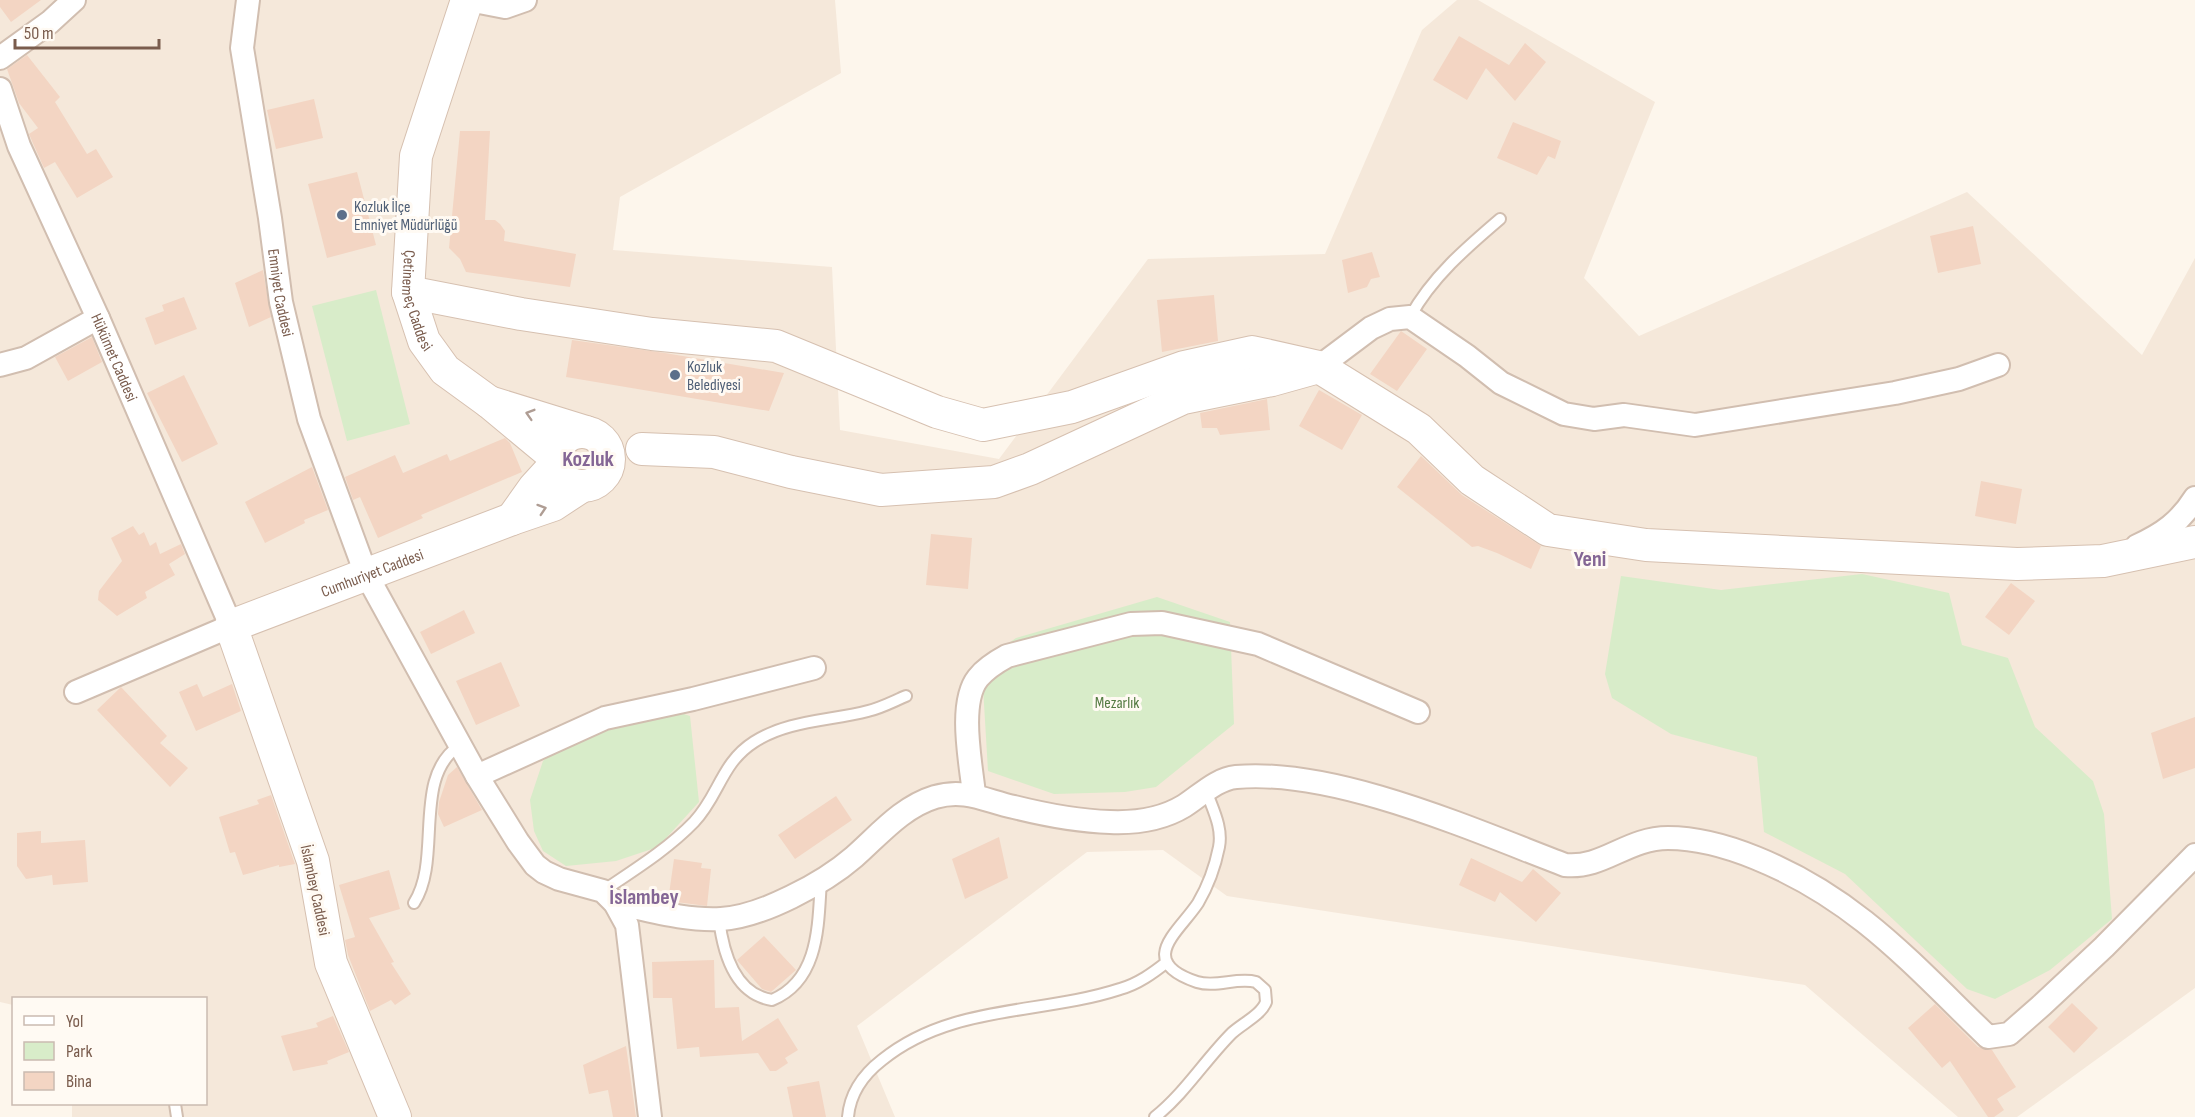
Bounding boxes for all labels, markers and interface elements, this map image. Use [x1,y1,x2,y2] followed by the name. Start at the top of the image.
[15,12,159,50] scale bar
[24,23,54,44] text: 50 m
[354,198,457,235] place label: Kozluk İlçe Emniyet Müdürlüğü
[335,208,349,222] marker: Kozluk İlçe Emniyet Müdürlüğü
[263,248,297,339] street label: Emniyet Caddesi
[397,250,436,355] street label: Çetinemeç Caddesi
[86,311,141,405] street label: Hükümet Caddesi
[687,358,741,395] place label: Kozluk Belediyesi
[668,368,682,382] marker: Kozluk Belediyesi
[525,409,536,421] one-way arrow
[562,446,615,473] district label: Kozluk
[536,504,547,516] one-way arrow
[319,546,426,602] street label: Cumhuriyet Caddesi
[1574,546,1606,573] district label: Yeni
[1095,694,1139,713] park label: Mezarlık
[296,843,333,937] street label: İslambey Caddesi
[609,884,679,911] district label: İslambey
[12,997,207,1105] legend
[66,1011,83,1032] text: Yol
[66,1041,92,1062] text: Park
[66,1071,92,1092] text: Bina

